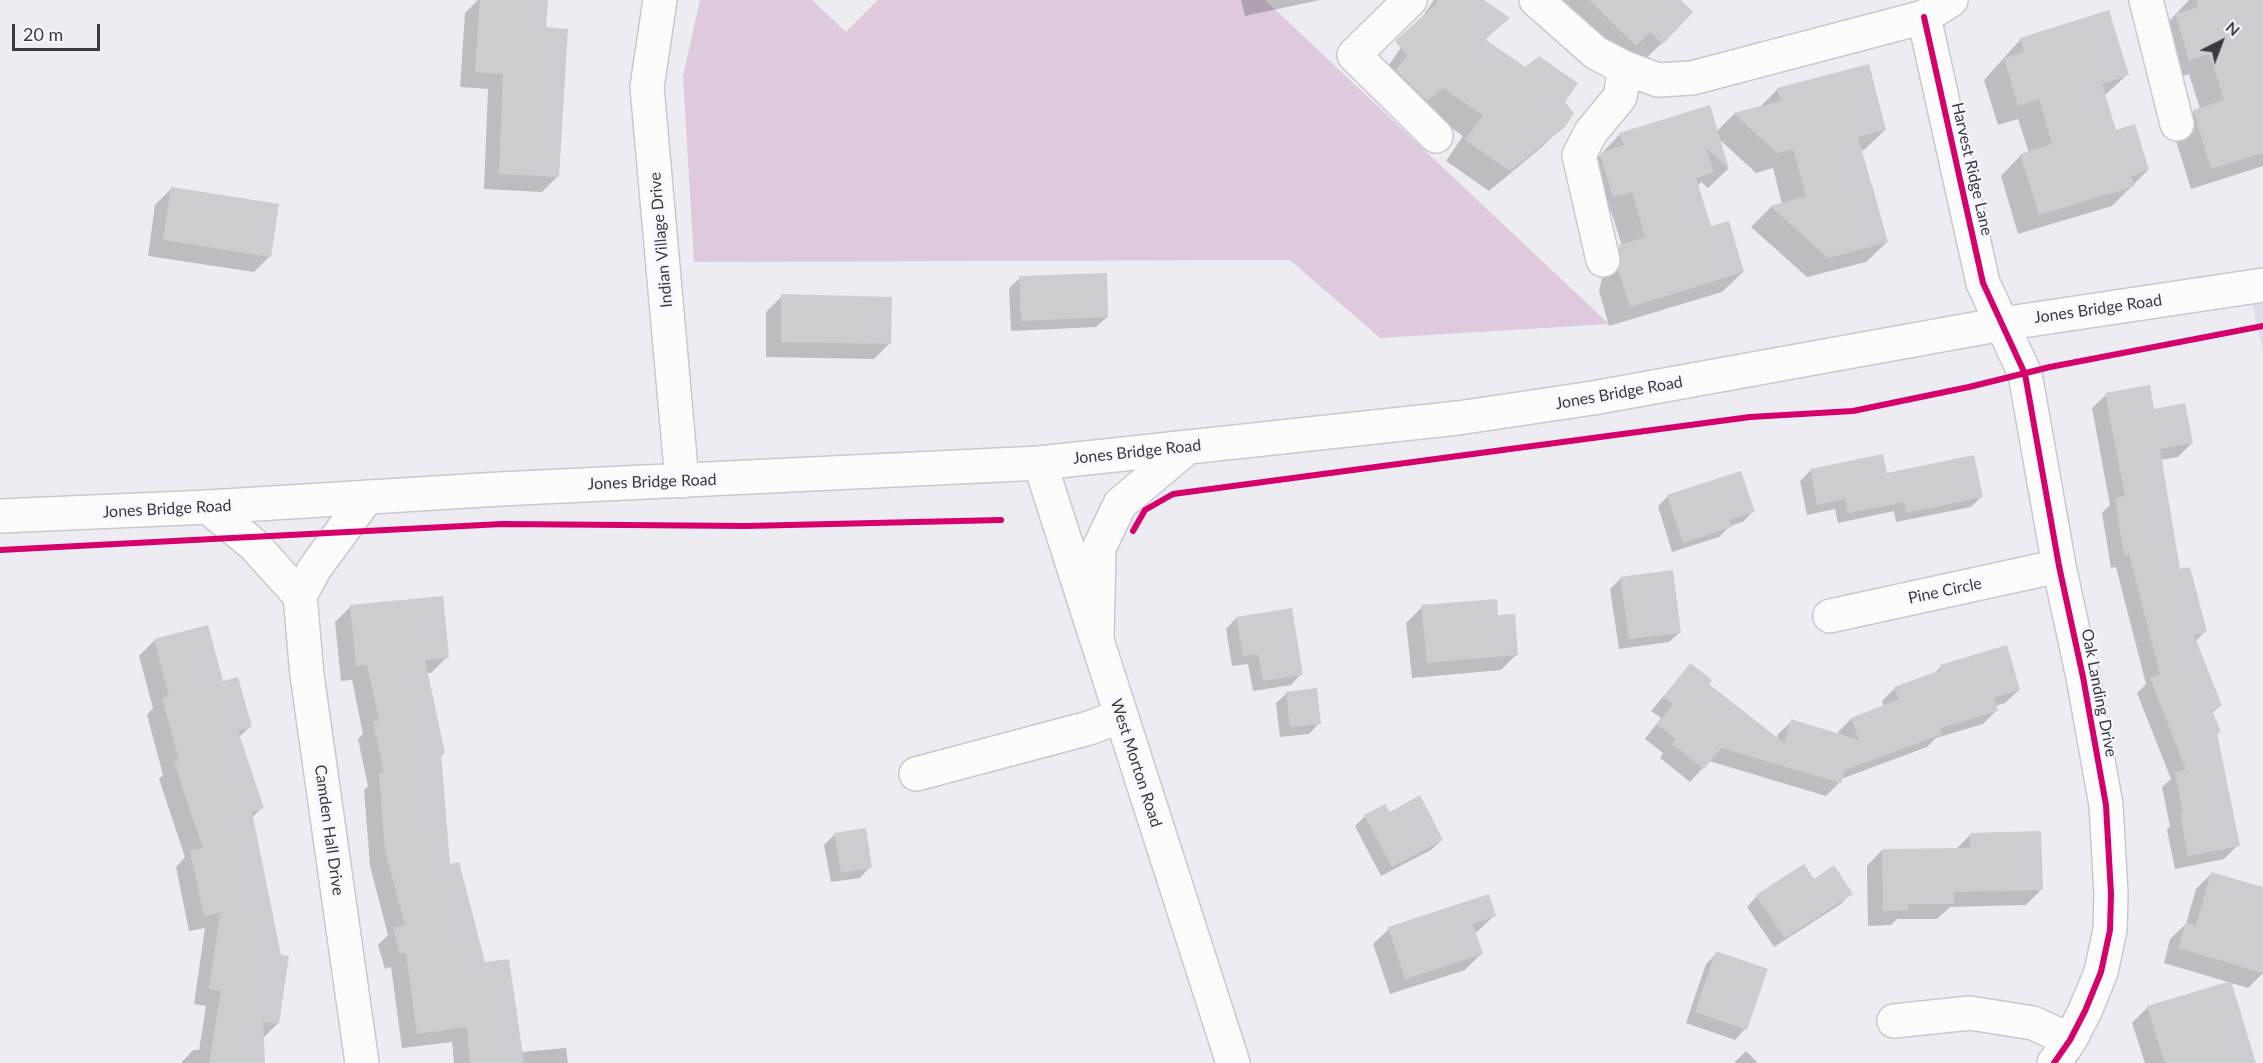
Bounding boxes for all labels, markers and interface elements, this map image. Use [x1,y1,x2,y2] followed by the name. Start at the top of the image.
[15,12,104,50] scale bar
[2191,12,2251,72] north arrow
[2222,17,2244,39] text: N
[23,23,63,45] text: 20 m
[1947,101,1997,237] street label: Harvest Ridge Lane
[646,171,676,309] street label: Indian Village Drive
[2033,291,2163,327] street label: Jones Bridge Road
[1554,372,1684,414] street label: Jones Bridge Road
[1072,436,1202,468] street label: Jones Bridge Road
[587,470,717,494] street label: Jones Bridge Road
[102,496,232,522] street label: Jones Bridge Road
[1906,574,1984,608] street label: Pine Circle
[2077,627,2121,759] street label: Oak Landing Drive
[1106,696,1166,830] street label: West Morton Road
[310,763,348,897] street label: Camden Hall Drive

